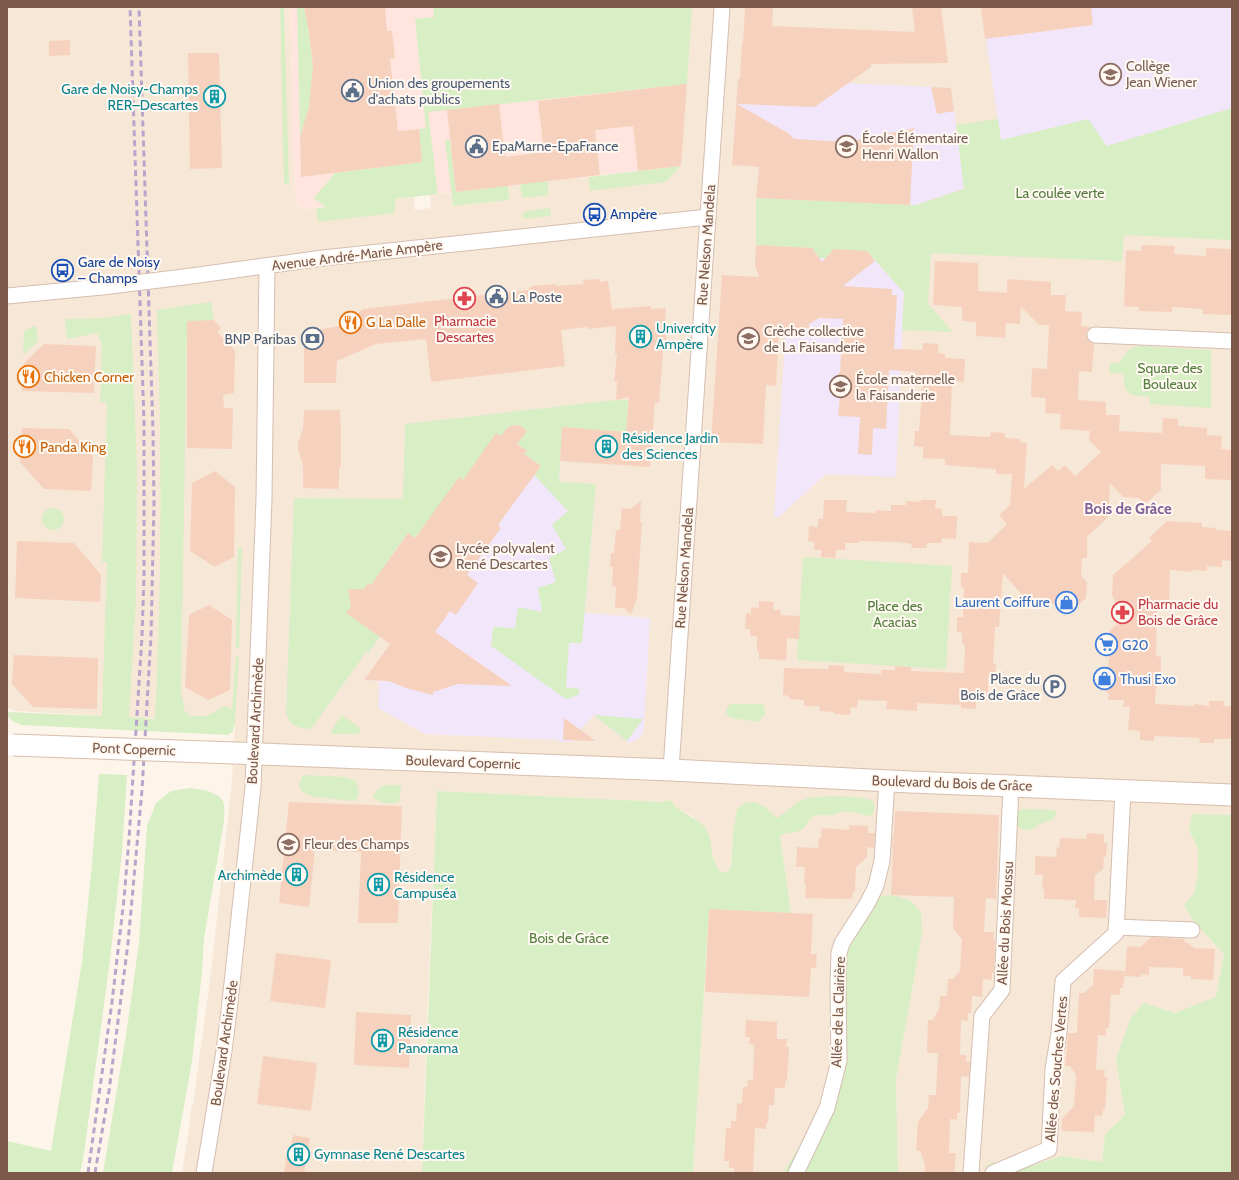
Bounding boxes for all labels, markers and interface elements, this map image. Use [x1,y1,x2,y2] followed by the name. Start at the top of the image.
[1125,57,1198,91] place label: Collège Jean Wiener
[1098,61,1124,87] school or university icon: Collège Jean Wiener
[368,74,510,108] place label: Union des groupements d'achats publics
[340,78,366,104] public building icon: Union des groupements d'achats publics
[61,80,198,114] place label: Gare de Noisy-Champs RER–Descartes
[201,84,227,110] building icon: Gare de Noisy-Champs RER–Descartes
[862,129,968,163] place label: École Élémentaire Henri Wallon
[464,133,490,159] public building icon: EpaMarne-EpaFrance
[833,133,859,159] school or university icon: École Élémentaire Henri Wallon
[492,137,618,155] place label: EpaMarne-EpaFrance
[693,184,719,306] street label: Rue Nelson Mandela
[1015,184,1105,202] park label: La coulée verte
[582,201,608,227] bus stop icon: Ampère
[610,205,657,223] place label: Ampère
[270,236,444,274] street label: Avenue André-Marie Ampère
[78,253,160,287] place label: Gare de Noisy – Champs
[49,257,75,283] bus stop icon: Gare de Noisy – Champs
[484,284,510,310] public building icon: La Poste
[452,286,478,312] pharmacy icon: Pharmacie Descartes
[512,288,562,306] place label: La Poste
[338,309,364,335] restaurant icon: G La Dalle
[434,312,496,346] place label: Pharmacie Descartes
[366,313,426,331] place label: G La Dalle
[656,319,716,353] place label: Univercity Ampère
[764,322,865,356] place label: Crèche collective de La Faisanderie
[628,323,654,349] building icon: Univercity Ampère
[299,326,325,352] bank icon: BNP Paribas
[735,326,761,352] school or university icon: Crèche collective de La Faisanderie
[224,330,296,348] place label: BNP Paribas
[1137,359,1203,393] park label: Square des Bouleaux
[15,364,41,390] restaurant icon: Chicken Corner
[44,368,134,386] place label: Chicken Corner
[856,370,955,404] place label: École maternelle la Faisanderie
[828,374,854,400] school or university icon: École maternelle la Faisanderie
[622,429,719,463] place label: Résidence Jardin des Sciences
[593,433,619,459] building icon: Résidence Jardin des Sciences
[12,434,38,460] restaurant icon: Panda King
[40,438,107,456] place label: Panda King
[1084,500,1172,518] district label: Bois de Grâce
[671,507,697,629] street label: Rue Nelson Mandela
[456,539,555,573] place label: Lycée polyvalent René Descartes
[428,543,454,569] school or university icon: Lycée polyvalent René Descartes
[1053,589,1079,615] shop icon: Laurent Coiffure
[955,593,1050,611] place label: Laurent Coiffure
[1138,595,1218,629] place label: Pharmacie du Bois de Grâce
[867,597,923,631] park label: Place des Acacias
[1109,599,1135,625] pharmacy icon: Pharmacie du Bois de Grâce
[1093,632,1119,658] supermarket icon: G20
[1122,636,1149,654] place label: G20
[243,657,267,785] street label: Boulevard Archimède
[1092,666,1118,692] shop icon: Thusi Exo
[960,670,1040,704] place label: Place du Bois de Grâce
[1120,670,1176,688] place label: Thusi Exo
[1042,674,1068,700] parking icon: Place du Bois de Grâce
[92,739,176,759] street label: Pont Copernic
[405,751,521,773] street label: Boulevard Copernic
[871,771,1033,795] street label: Boulevard du Bois de Grâce
[276,831,302,857] school or university icon: Fleur des Champs
[304,835,410,853] place label: Fleur des Champs
[993,861,1017,985] street label: Allée du Bois Moussu
[284,862,310,888] building icon: Archimède
[218,866,282,884] place label: Archimède
[394,868,457,902] place label: Résidence Campuséa
[366,872,392,898] building icon: Résidence Campuséa
[529,929,609,947] park label: Bois de Grâce
[827,956,849,1068] street label: Allée de la Clairière
[206,979,242,1107] street label: Boulevard Archimède
[1041,995,1071,1143] street label: Allée des Souches Vertes
[398,1023,458,1057] place label: Résidence Panorama
[370,1027,396,1053] building icon: Résidence Panorama
[286,1141,312,1167] building icon: Gymnase René Descartes
[314,1145,465,1163] place label: Gymnase René Descartes

